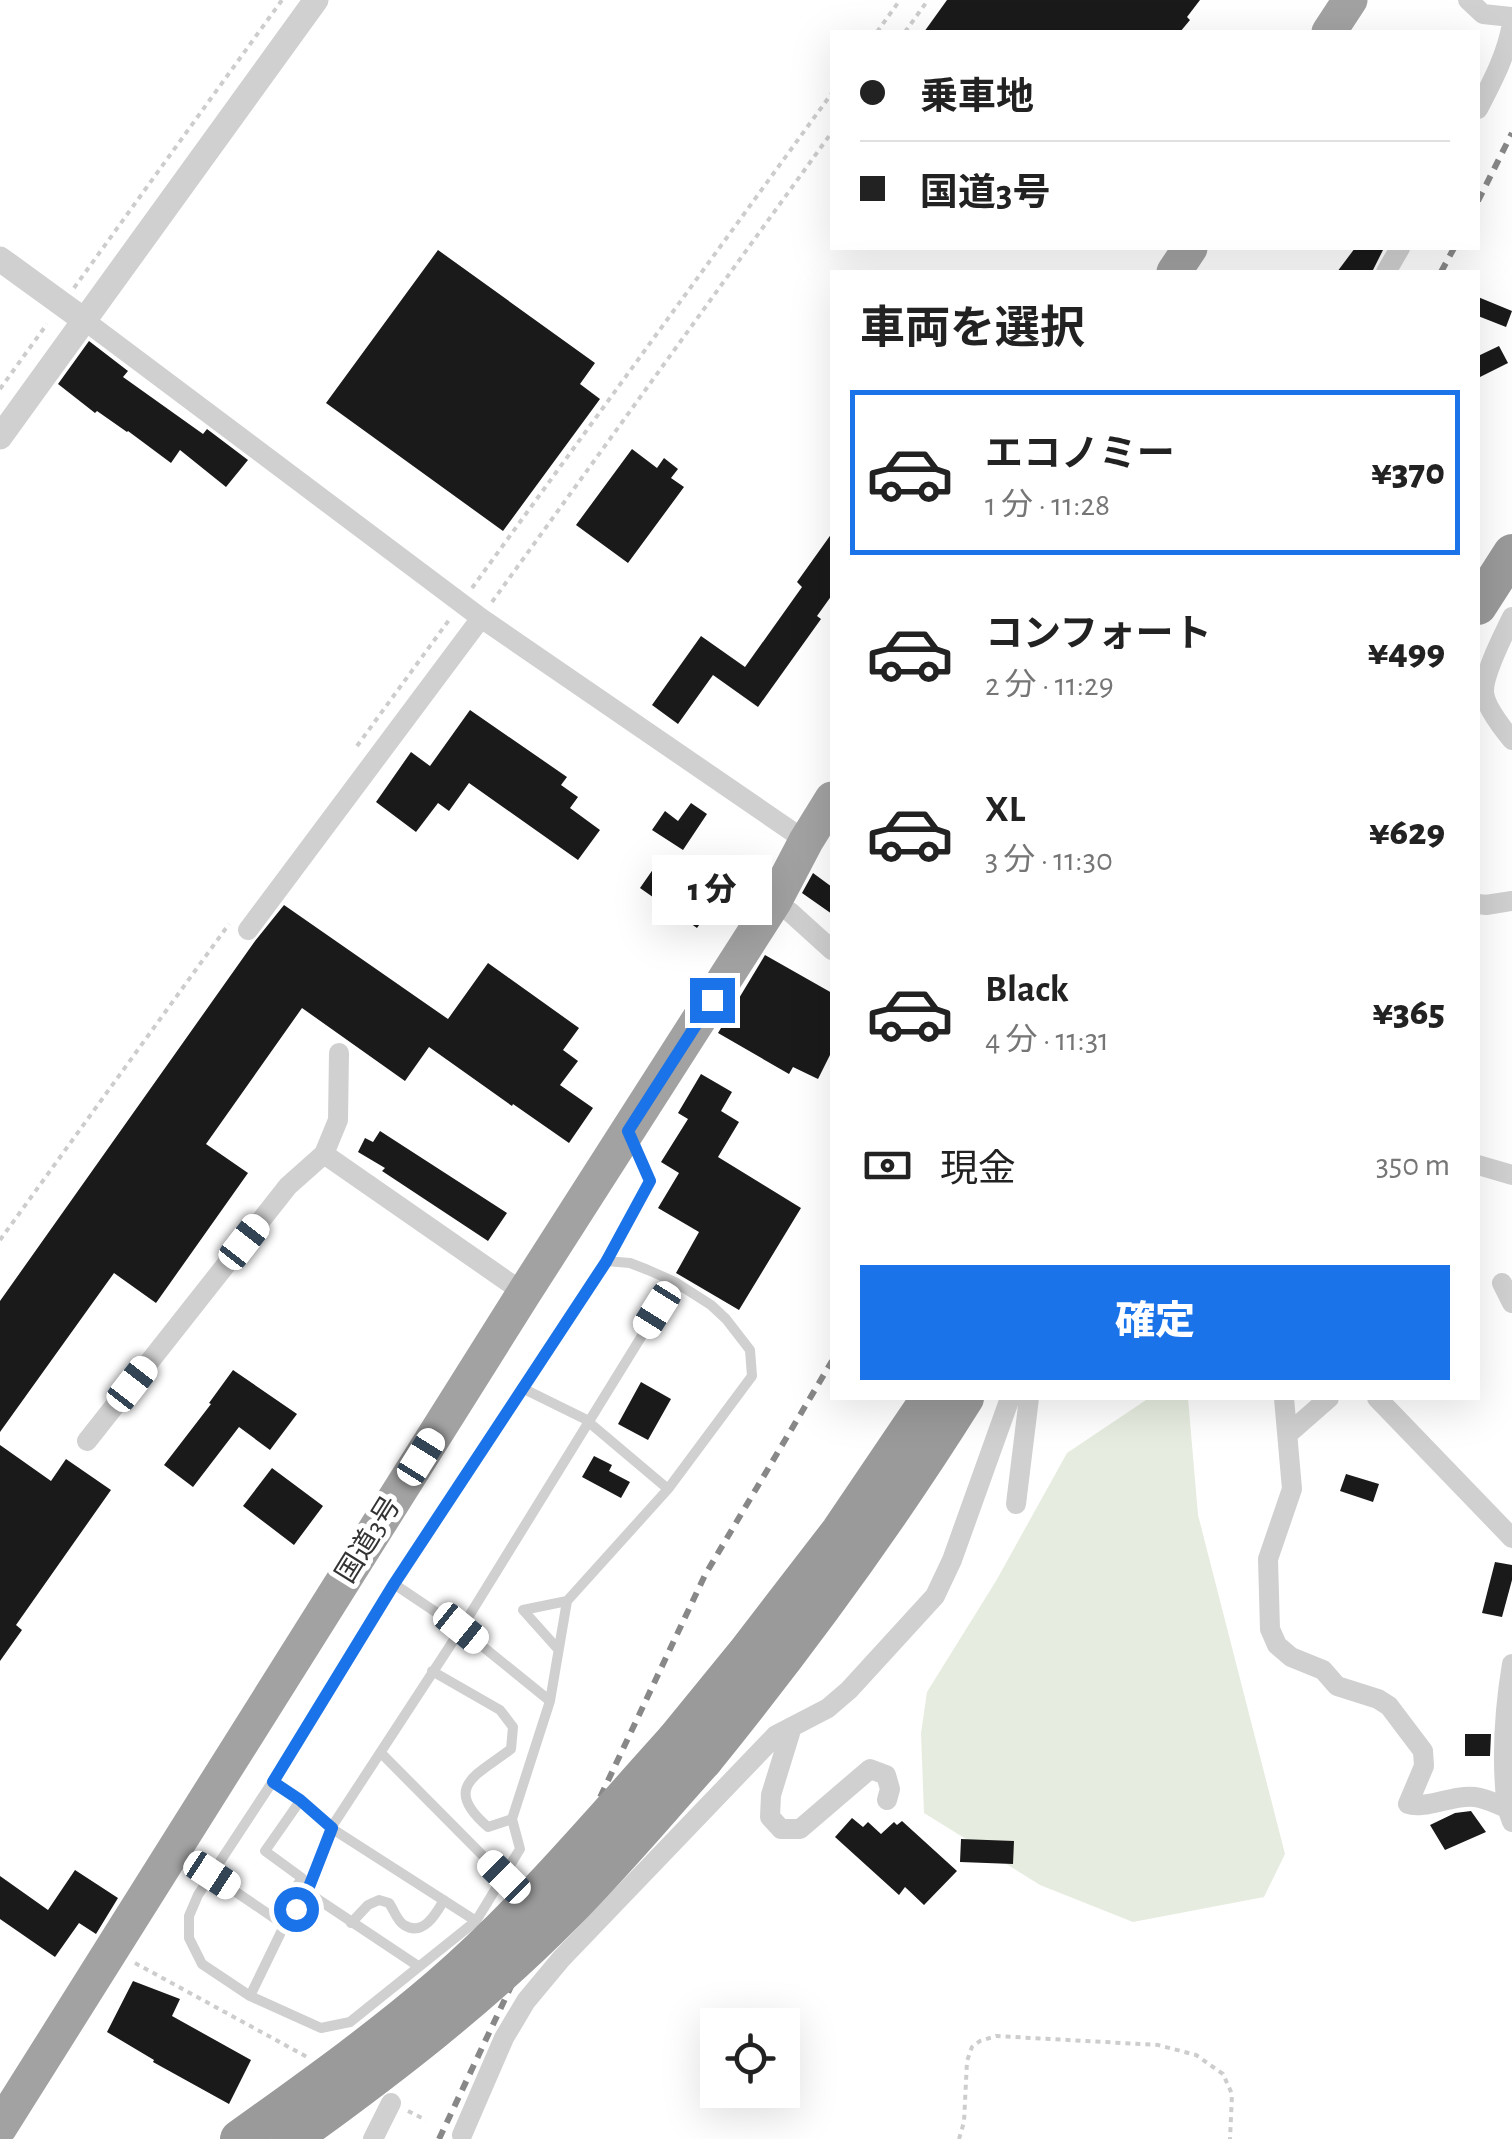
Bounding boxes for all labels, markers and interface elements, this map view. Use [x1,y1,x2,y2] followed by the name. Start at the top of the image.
[920,79,1034,117] text: 乗車地
[920,175,1050,213] text: 国道3号
[860,307,1085,352] text: 車両を選択
[865,428,955,518] icon: car
[985,436,1175,474] text: エコノミー
[1371,454,1445,492] text: ¥370
[985,489,1110,521] text: 1 分 · 11:28
[865,608,955,698] icon: car
[985,616,1212,654] text: コンフォート
[1367,634,1445,672] text: ¥499
[985,669,1114,701] text: 2 分 · 11:29
[865,788,955,878] icon: car
[985,791,1025,829] text: XL
[1369,814,1445,852] text: ¥629
[985,844,1113,876] text: 3 分 · 11:30
[652,855,772,925] callout: 1 分
[688,874,736,906] text: 1 分
[865,968,955,1058] icon: car
[985,971,1069,1009] text: Black
[690,978,735,1023] route end
[1372,994,1445,1032] text: ¥365
[985,1024,1109,1056] text: 4 分 · 11:31
[860,1138,915,1193] icon: cash
[1376,1149,1450,1181] text: 350 m
[940,1151,1016,1189] text: 現金
[214,1209,274,1275] car
[860,1265,1450,1380] button: 確定
[628,1277,686,1343] car
[102,1351,162,1417] car
[392,1424,450,1490] car
[330,1491,406,1588] street label: 国道3号
[428,1597,494,1659] car
[472,1845,536,1909] car
[179,1846,245,1904] car
[274,1887,319,1932] route start
[700,2008,800,2108] map controls
[700,2008,800,2108] button: locate

